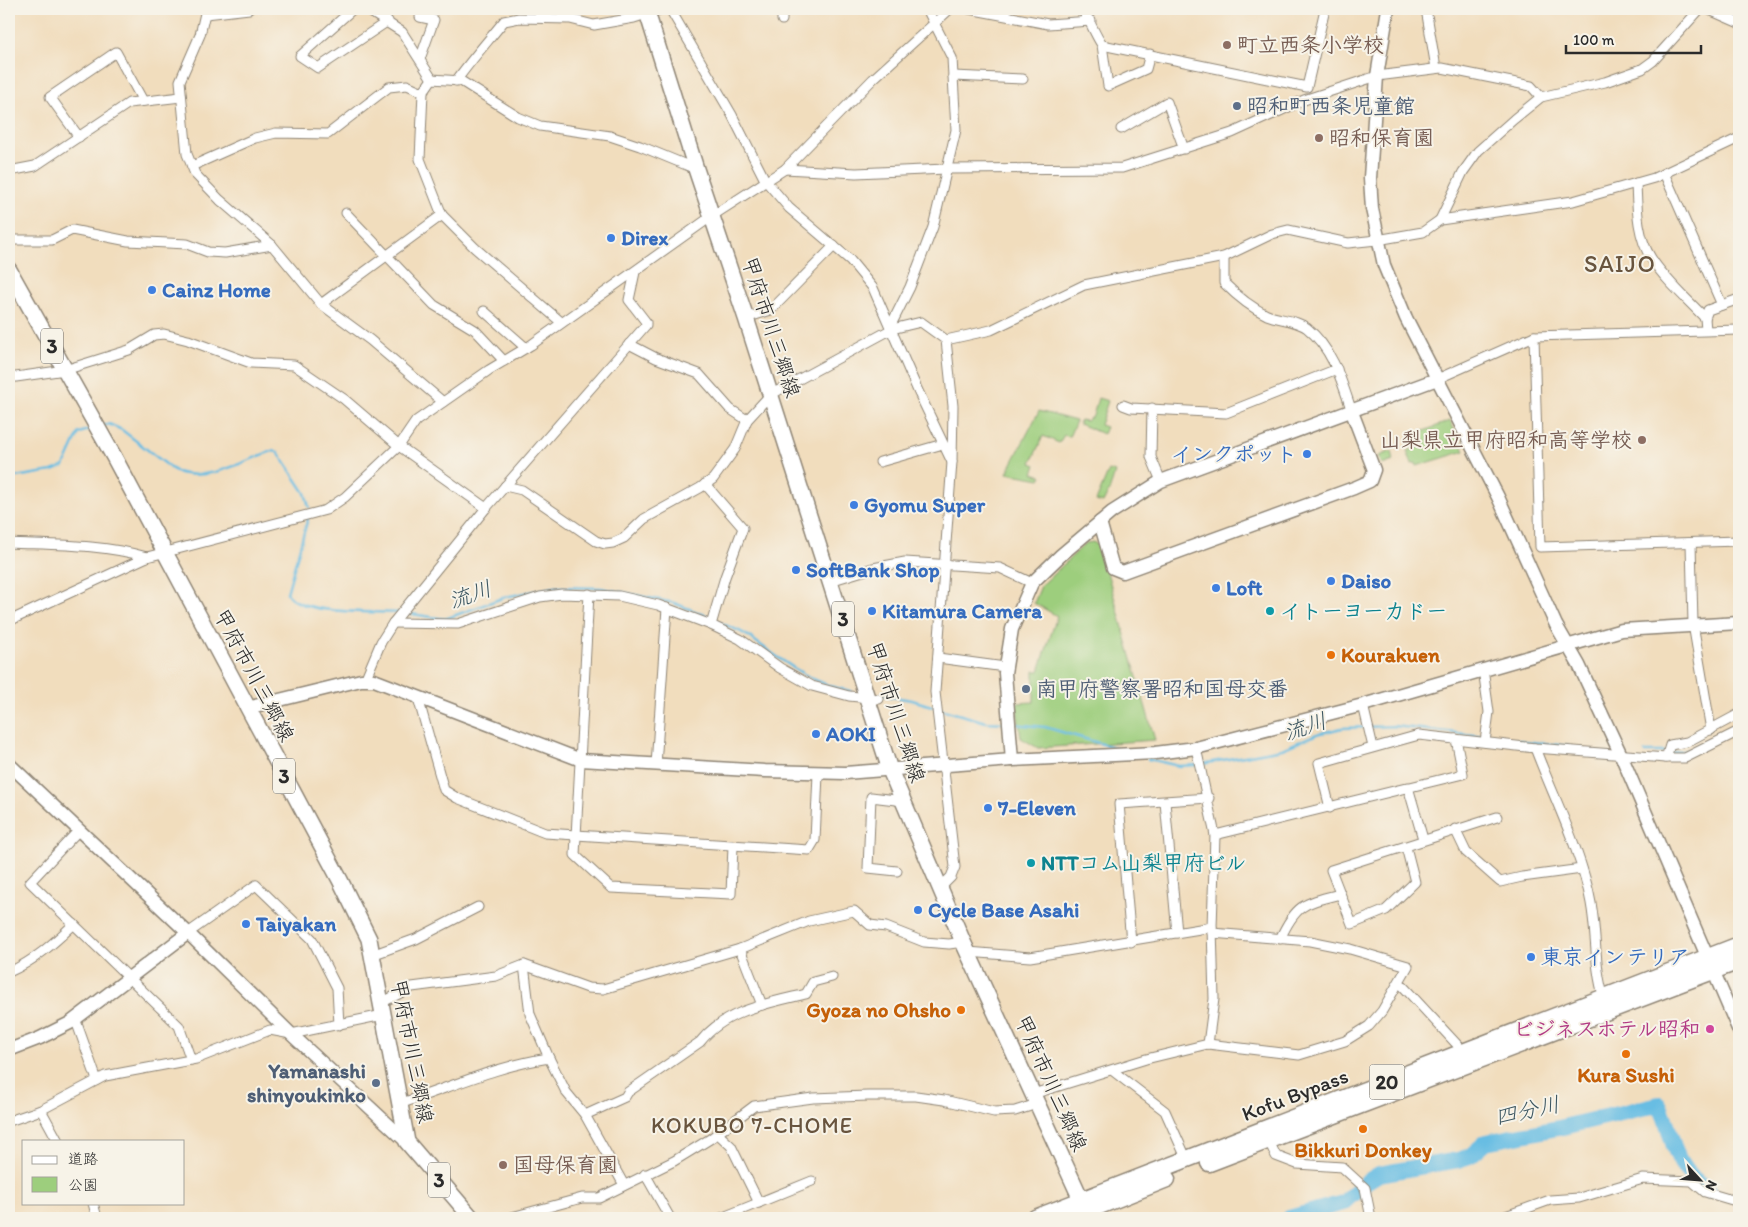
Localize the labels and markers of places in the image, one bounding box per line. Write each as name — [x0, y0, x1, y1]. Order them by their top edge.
place label: 町立西条小学校 — [1237, 32, 1384, 57]
marker: 町立西条小学校 — [1221, 39, 1233, 51]
place label: 昭和町西条児童館 — [1247, 93, 1415, 118]
marker: 昭和町西条児童館 — [1231, 100, 1243, 112]
place label: 昭和保育園 — [1329, 125, 1434, 150]
marker: 昭和保育園 — [1313, 132, 1325, 144]
place label: Direx — [621, 225, 669, 250]
marker: Direx — [605, 232, 617, 244]
place label: Cainz Home — [162, 277, 271, 302]
marker: Cainz Home — [146, 284, 158, 296]
place label: 山梨県立甲府昭和高等学校 — [1380, 427, 1632, 452]
marker: 山梨県立甲府昭和高等学校 — [1636, 434, 1648, 446]
place label: インクポット — [1171, 441, 1297, 466]
marker: インクポット — [1301, 448, 1313, 460]
place label: Gyomu Super — [864, 492, 986, 518]
marker: Gyomu Super — [848, 499, 860, 511]
place label: SoftBank Shop — [806, 557, 940, 583]
marker: SoftBank Shop — [790, 564, 802, 576]
place label: Daiso — [1341, 568, 1392, 593]
place label: Loft — [1226, 575, 1263, 600]
marker: Daiso — [1325, 575, 1337, 587]
marker: Loft — [1210, 582, 1222, 594]
place label: Kitamura Camera — [882, 598, 1043, 623]
place label: イトーヨーカドー — [1280, 598, 1447, 623]
marker: Kitamura Camera — [866, 605, 878, 617]
marker: イトーヨーカドー — [1264, 605, 1276, 617]
place label: Kourakuen — [1341, 642, 1440, 667]
marker: Kourakuen — [1325, 649, 1337, 661]
place label: 南甲府警察署昭和国母交番 — [1036, 676, 1288, 701]
marker: 南甲府警察署昭和国母交番 — [1020, 683, 1032, 695]
place label: AOKI — [825, 721, 876, 746]
marker: AOKI — [810, 728, 822, 740]
place label: 7-Eleven — [997, 795, 1076, 820]
marker: 7-Eleven — [982, 802, 994, 814]
place label: NTTコム山梨甲府ビル — [1041, 850, 1246, 875]
marker: NTTコム山梨甲府ビル — [1025, 857, 1037, 869]
place label: Cycle Base Asahi — [928, 897, 1079, 923]
marker: Cycle Base Asahi — [912, 904, 924, 916]
place label: Taiyakan — [255, 911, 336, 937]
marker: Taiyakan — [240, 918, 252, 930]
place label: 東京インテリア — [1541, 944, 1690, 969]
marker: 東京インテリア — [1525, 951, 1537, 963]
place label: Gyoza no Ohsho — [806, 997, 951, 1023]
marker: Gyoza no Ohsho — [955, 1004, 967, 1016]
place label: ビジネスホテル昭和 — [1513, 1016, 1700, 1041]
marker: ビジネスホテル昭和 — [1704, 1023, 1716, 1035]
marker: Kura Sushi — [1620, 1048, 1632, 1060]
place label: Yamanashi shinyoukinko — [247, 1058, 366, 1108]
place label: Kura Sushi — [1577, 1062, 1675, 1087]
marker: Yamanashi shinyoukinko — [370, 1077, 382, 1089]
marker: Bikkuri Donkey — [1357, 1123, 1369, 1135]
place label: Bikkuri Donkey — [1294, 1137, 1433, 1163]
place label: 国母保育園 — [513, 1152, 618, 1177]
marker: 国母保育園 — [497, 1159, 509, 1171]

